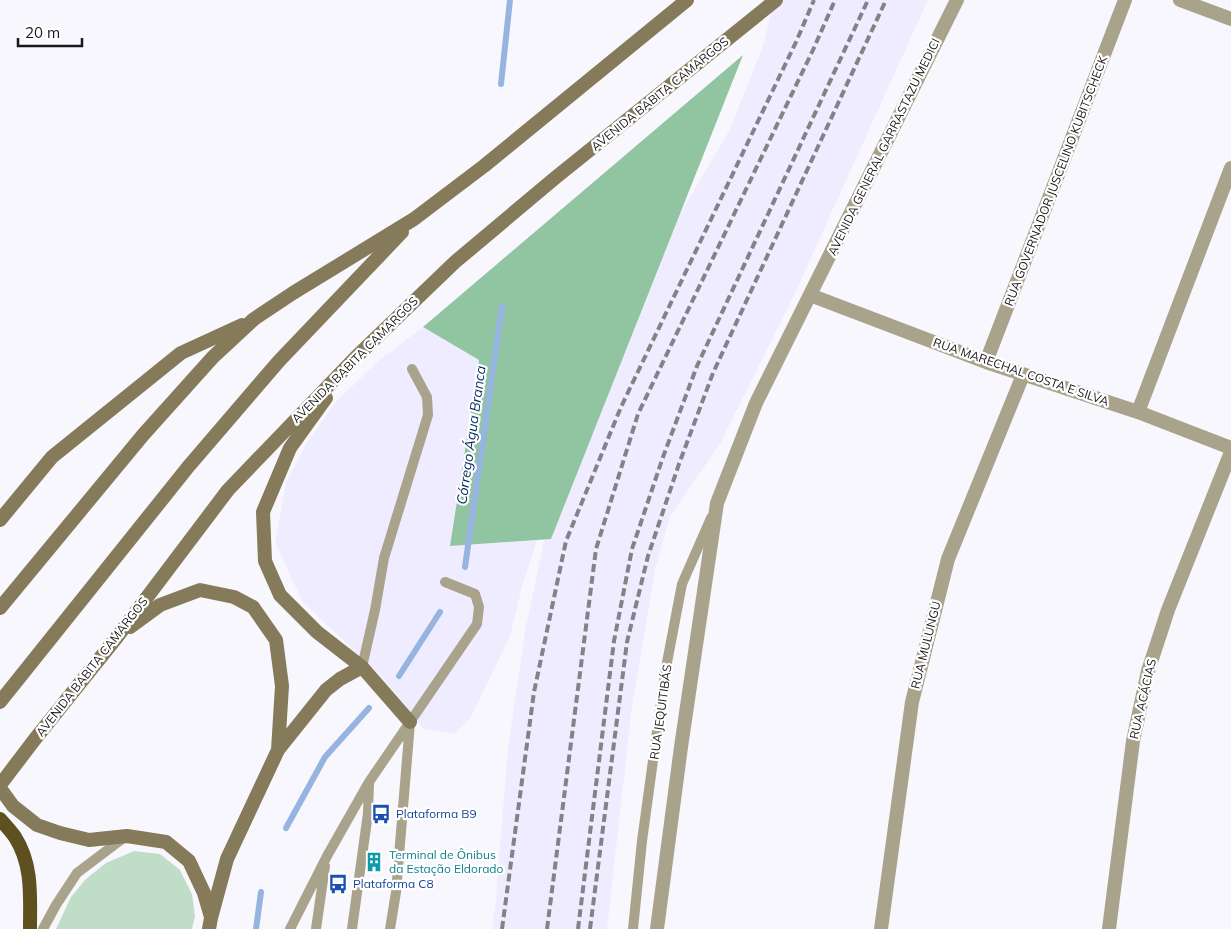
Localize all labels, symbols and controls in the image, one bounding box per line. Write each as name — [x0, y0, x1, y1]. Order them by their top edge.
scale bar — [18, 15, 81, 47]
text: 20 m — [25, 23, 60, 42]
street label: AVENIDA BABITA CAMARGOS — [588, 33, 731, 154]
street label: AVENIDA GENERAL GARRASTAZU MEDICI — [824, 36, 943, 258]
street label: RUA GOVERNADOR JUSCELINO KUBITSCHECK — [1001, 53, 1110, 308]
street label: AVENIDA BABITA CAMARGOS — [288, 293, 421, 426]
street label: RUA MARECHAL COSTA E SILVA — [931, 334, 1111, 409]
water label: Córrego Água Branca — [452, 364, 490, 506]
street label: AVENIDA BABITA CAMARGOS — [33, 594, 151, 739]
street label: RUA MULUNGU — [907, 600, 944, 690]
street label: RUA ACÁCIAS — [1126, 657, 1159, 740]
street label: RUA JEQUITIBÁS — [646, 664, 675, 760]
bus stop icon: Plataforma B9 — [370, 803, 392, 825]
place label: Plataforma B9 — [396, 806, 477, 821]
place label: Terminal de Ônibus da Estação Eldorado — [389, 847, 504, 876]
building icon: Terminal de Ônibus da Estação Eldorado — [363, 851, 385, 873]
bus stop icon: Plataforma C8 — [327, 873, 349, 895]
place label: Plataforma C8 — [353, 876, 434, 891]

